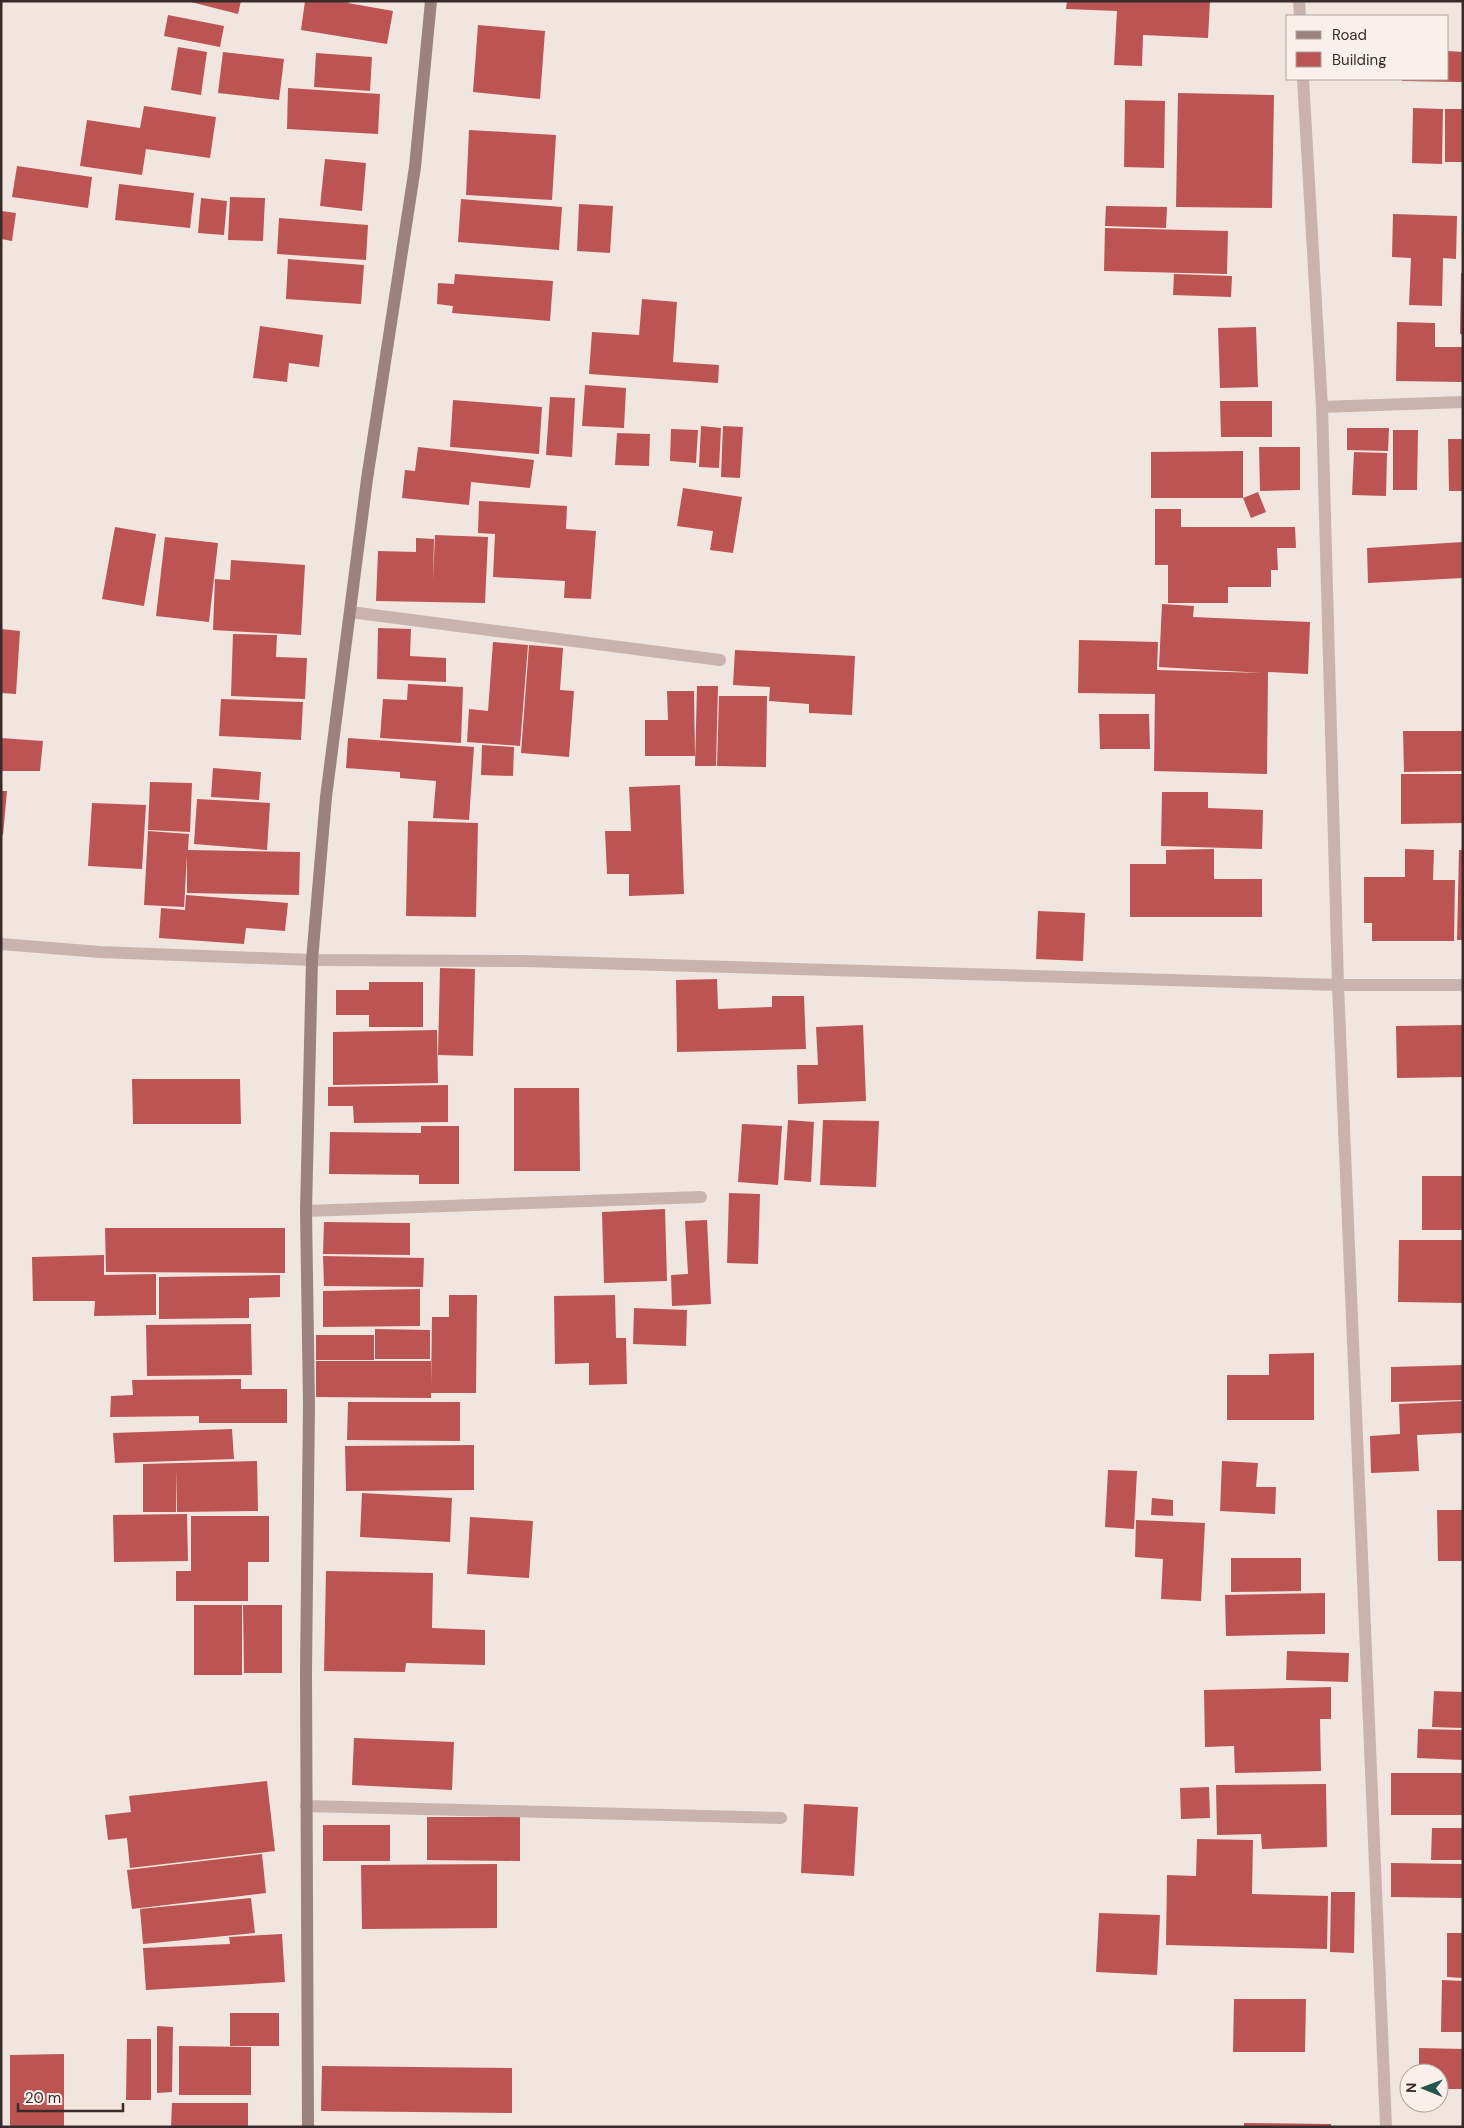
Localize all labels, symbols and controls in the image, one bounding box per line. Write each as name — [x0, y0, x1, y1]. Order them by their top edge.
legend — [1286, 15, 1449, 80]
text: Road — [1332, 25, 1367, 45]
text: Building — [1332, 50, 1387, 70]
north arrow — [1399, 2063, 1449, 2113]
scale bar — [18, 2080, 122, 2112]
text: N — [1402, 2083, 1420, 2093]
text: 20 m — [25, 2088, 61, 2108]

